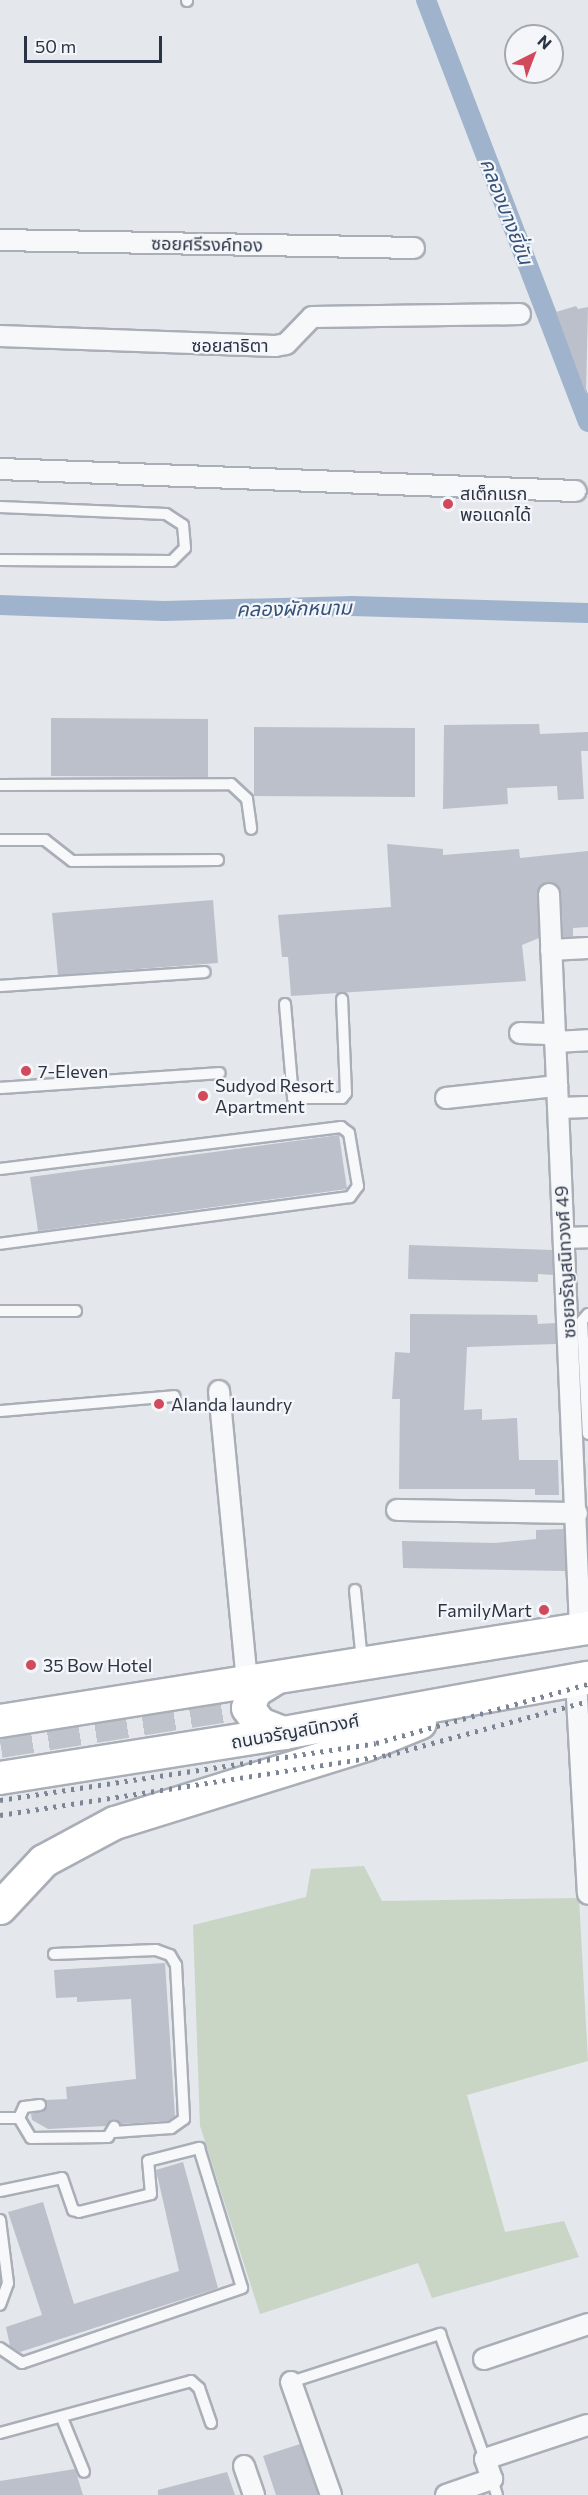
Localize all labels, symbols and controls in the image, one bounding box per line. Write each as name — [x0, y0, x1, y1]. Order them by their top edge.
scale bar — [27, 24, 165, 62]
north arrow — [504, 24, 564, 84]
text: N — [534, 31, 556, 53]
text: 50 m — [35, 35, 76, 57]
water label: คลองบางยี่ขัน — [476, 154, 538, 268]
street label: ซอยศรีรงค์ทอง — [151, 232, 263, 256]
street label: ซอยสาธิตา — [191, 334, 269, 356]
place label: สเต็กแรก พอแดกได้ — [460, 483, 531, 526]
marker: สเต็กแรก พอแดกได้ — [441, 497, 455, 511]
water label: คลองผักหนาม — [236, 595, 352, 621]
place label: 7-Eleven — [38, 1060, 108, 1082]
marker: 7-Eleven — [19, 1064, 33, 1078]
place label: Sudyod Resort Apartment — [215, 1075, 334, 1118]
marker: Sudyod Resort Apartment — [196, 1089, 210, 1103]
street label: ซอยจรัญสนิทวงศ์ 49 — [550, 1185, 580, 1339]
place label: Alanda laundry — [171, 1393, 292, 1415]
marker: Alanda laundry — [152, 1397, 166, 1411]
place label: FamilyMart — [437, 1599, 532, 1621]
marker: FamilyMart — [537, 1603, 551, 1617]
place label: 35 Bow Hotel — [43, 1654, 152, 1676]
marker: 35 Bow Hotel — [24, 1658, 38, 1672]
street label: ถนนจรัญสนิทวงศ์ — [229, 1709, 361, 1753]

